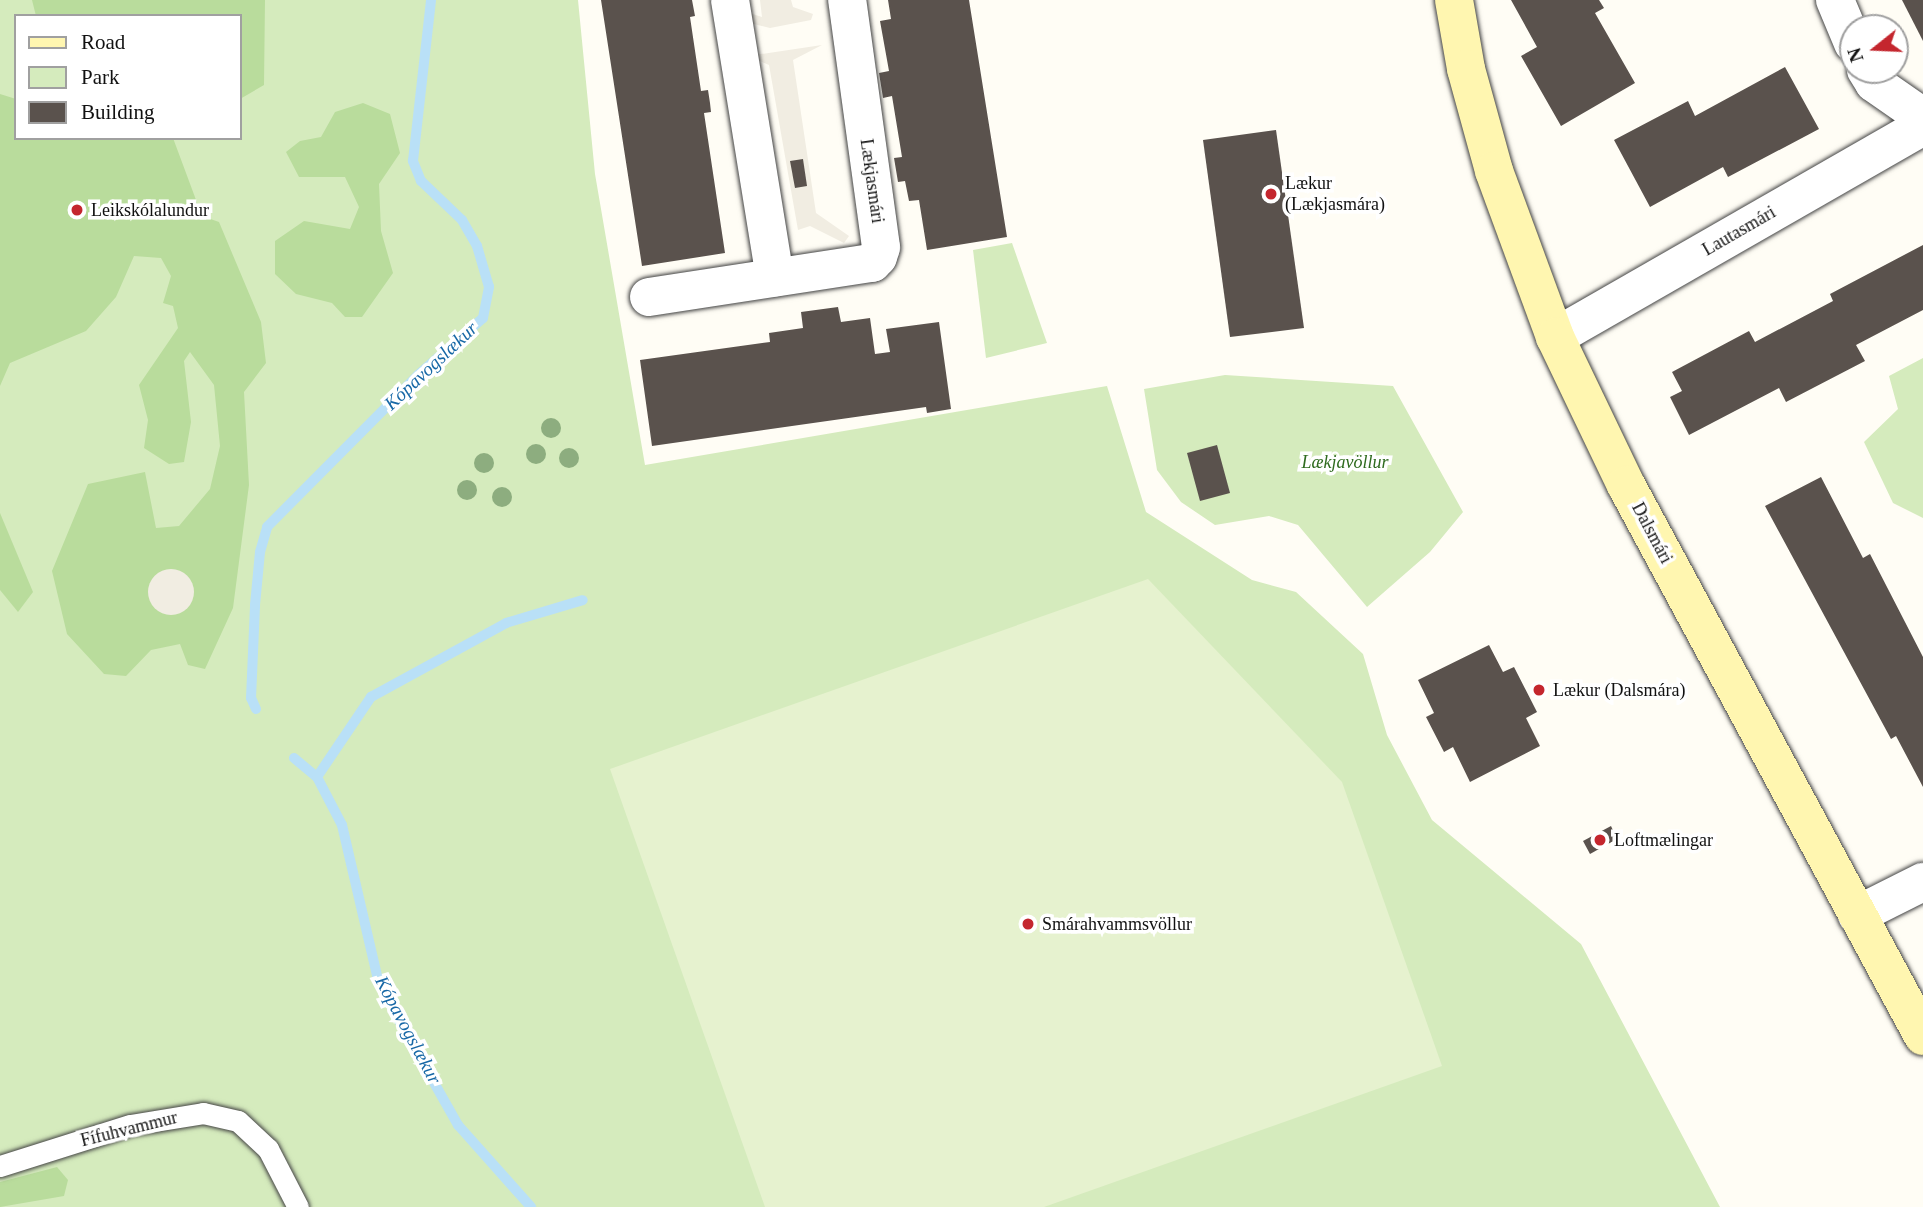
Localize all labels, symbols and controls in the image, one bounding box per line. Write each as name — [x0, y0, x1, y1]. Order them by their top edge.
legend — [14, 14, 242, 140]
north arrow — [1839, 14, 1909, 84]
text: Road — [81, 30, 125, 54]
text: N — [1843, 45, 1868, 65]
text: Park — [81, 65, 120, 89]
text: Building — [81, 100, 155, 124]
street label: Lækjasmári — [855, 137, 889, 225]
place label: Lækur (Lækjasmára) — [1285, 173, 1385, 216]
marker: Lækur (Lækjasmára) — [1263, 186, 1279, 202]
place label: Leikskólalundur — [91, 199, 209, 221]
street label: Lautasmári — [1699, 201, 1779, 261]
marker: Leikskólalundur — [69, 202, 85, 218]
water label: Kópavogslækur — [380, 317, 482, 415]
park label: Lækjavöllur — [1301, 451, 1389, 473]
street label: Dalsmári — [1627, 499, 1677, 567]
place label: Lækur (Dalsmára) — [1553, 679, 1685, 701]
marker: Lækur (Dalsmára) — [1531, 682, 1547, 698]
place label: Loftmælingar — [1614, 829, 1713, 851]
marker: Loftmælingar — [1592, 832, 1608, 848]
place label: Smárahvammsvöllur — [1042, 913, 1192, 935]
marker: Smárahvammsvöllur — [1020, 916, 1036, 932]
water label: Kópavogslækur — [370, 972, 446, 1088]
street label: Fífuhvammur — [78, 1107, 180, 1151]

